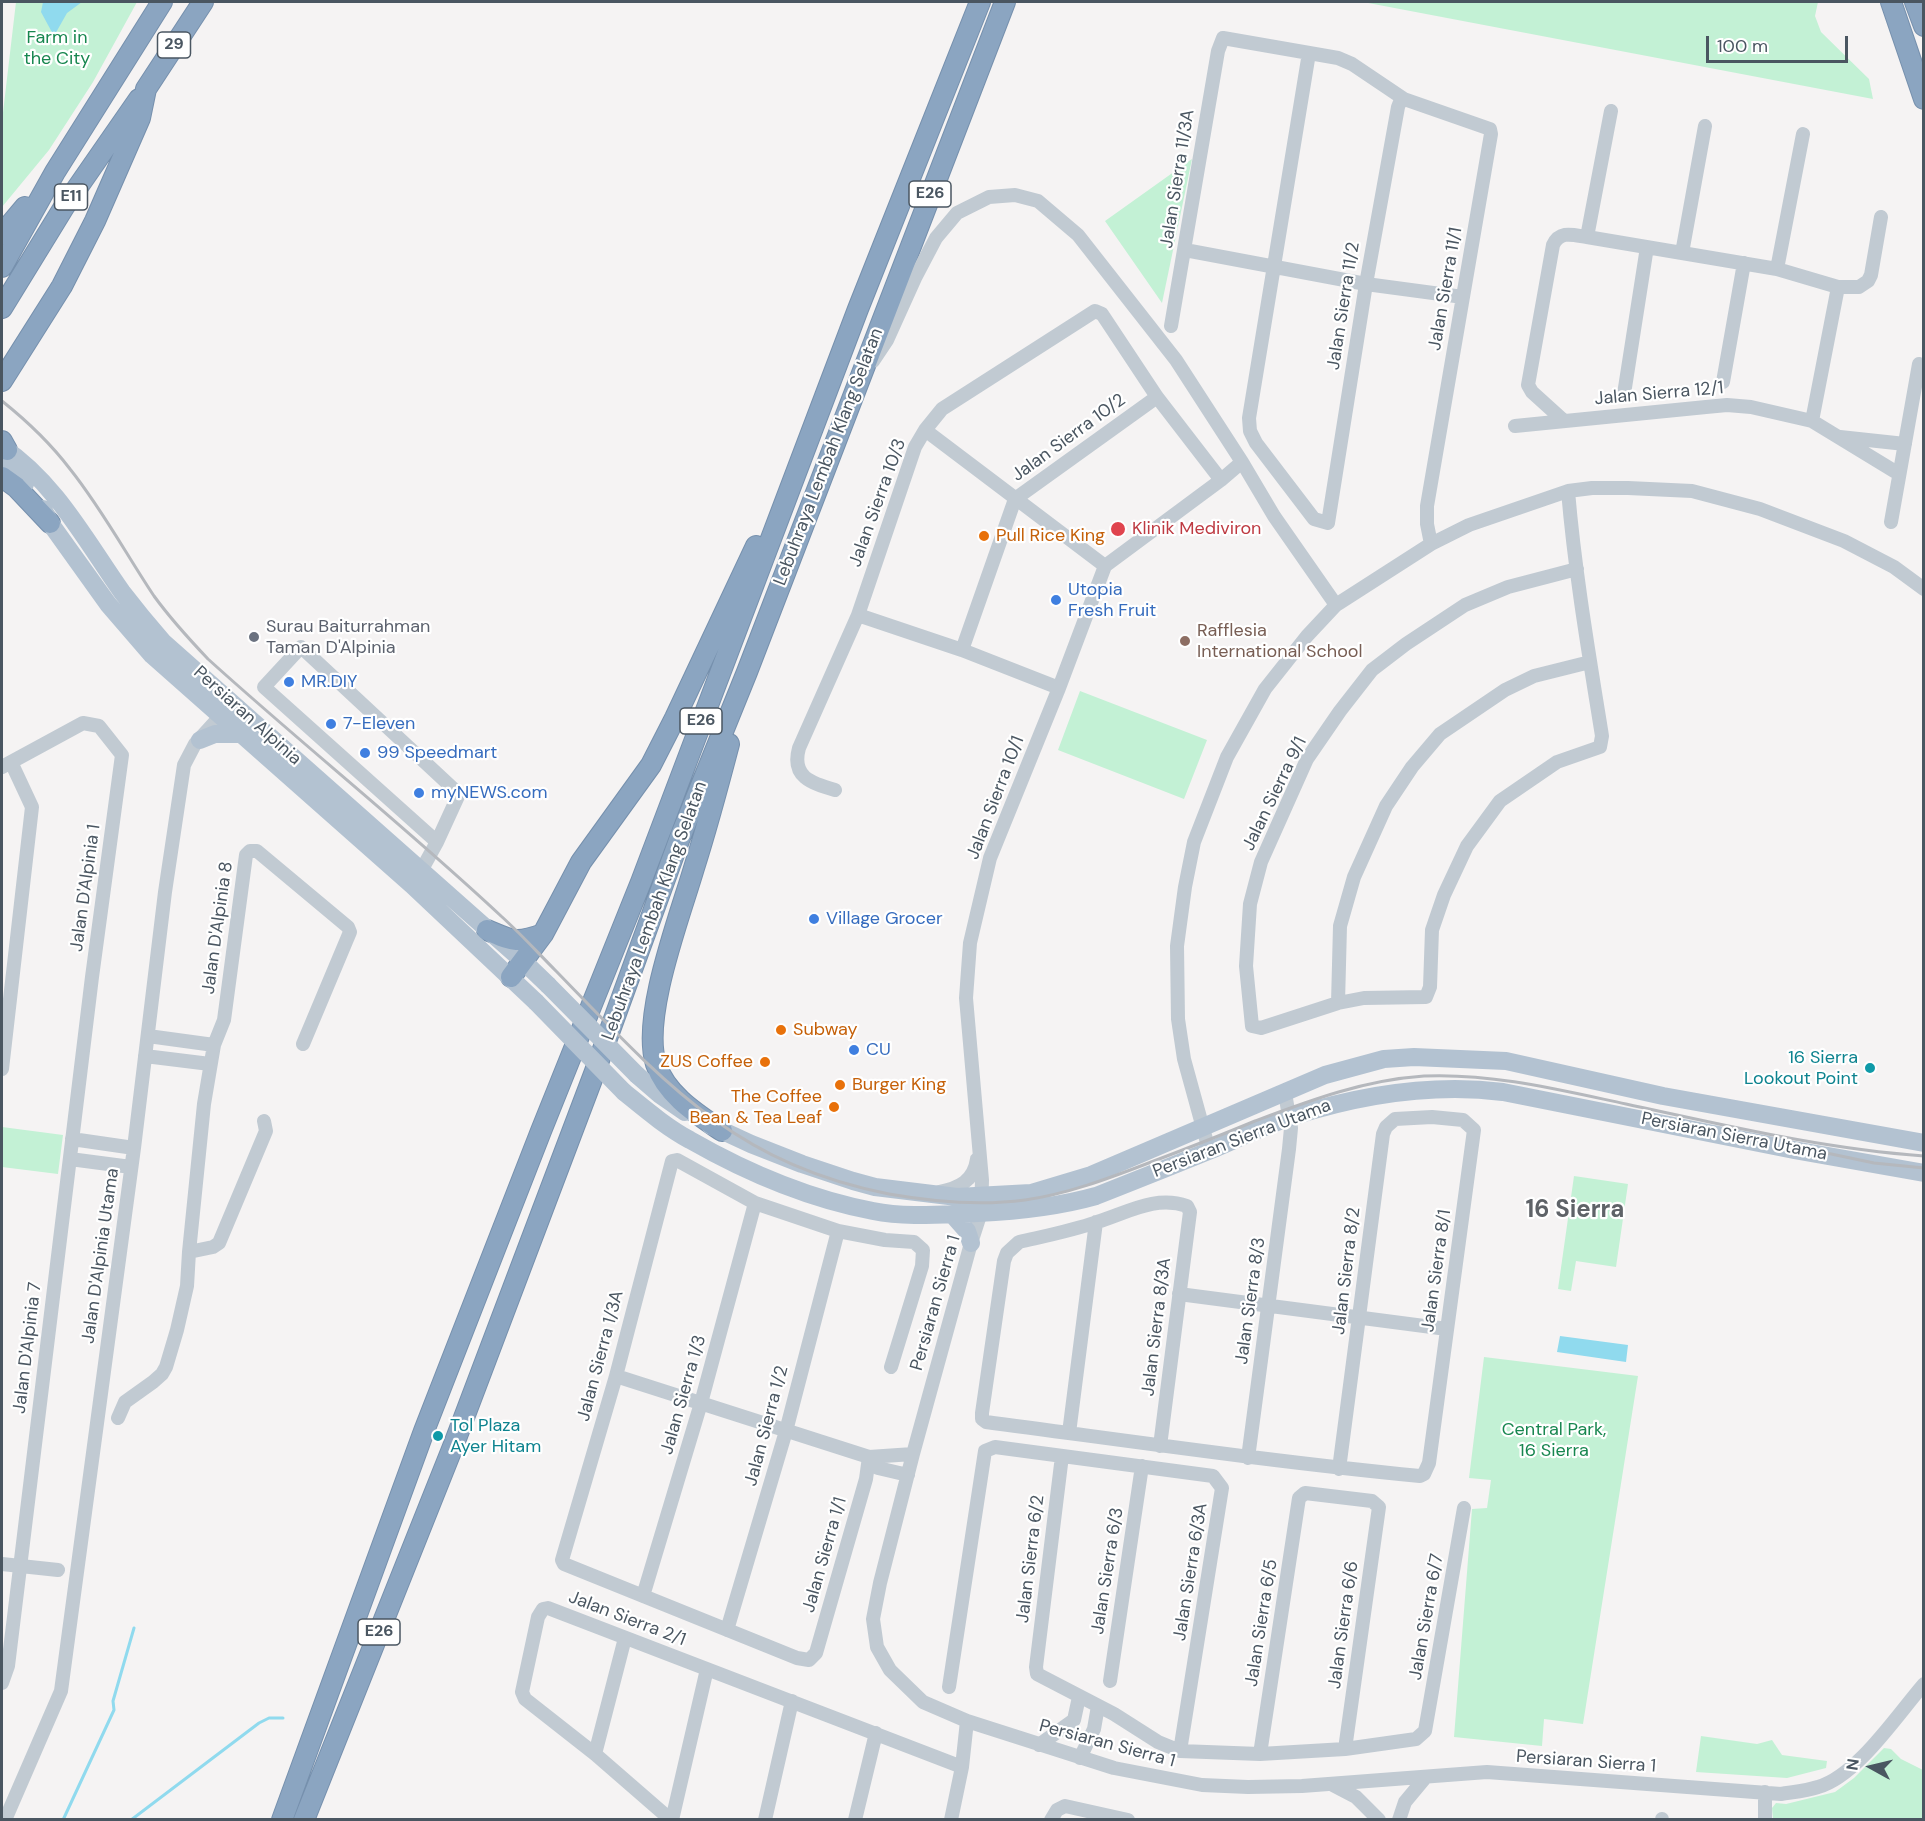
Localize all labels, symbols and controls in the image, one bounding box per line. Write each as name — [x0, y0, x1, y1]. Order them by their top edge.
scale bar — [1709, 24, 1852, 62]
park label: Farm in the City — [24, 27, 90, 70]
road number: 29 — [158, 32, 190, 58]
text: 100 m — [1717, 34, 1768, 58]
street label: Jalan Sierra 11/3A — [1156, 108, 1200, 250]
road number: E26 — [909, 181, 951, 207]
road number: E11 — [54, 184, 88, 210]
street label: Jalan Sierra 11/1 — [1425, 226, 1467, 352]
street label: Jalan Sierra 11/2 — [1323, 240, 1365, 372]
street label: Lebuhraya Lembah Klang Selatan — [770, 325, 888, 589]
street label: Jalan Sierra 12/1 — [1594, 378, 1724, 410]
street label: Jalan Sierra 10/2 — [1008, 390, 1130, 486]
street label: Jalan Sierra 10/3 — [845, 436, 911, 570]
place label: Klinik Mediviron — [1132, 518, 1261, 540]
marker: Klinik Mediviron — [1109, 520, 1127, 538]
place label: Pull Rice King — [996, 525, 1105, 547]
marker: Pull Rice King — [977, 529, 991, 543]
place label: Utopia Fresh Fruit — [1068, 579, 1156, 622]
marker: Utopia Fresh Fruit — [1049, 593, 1063, 607]
place label: Surau Baiturrahman Taman D'Alpinia — [266, 616, 430, 658]
place label: Rafflesia International School — [1197, 620, 1363, 662]
marker: Surau Baiturrahman Taman D'Alpinia — [247, 630, 261, 644]
marker: Rafflesia International School — [1178, 634, 1192, 648]
street label: Persiaran Alpinia — [189, 662, 305, 770]
place label: MR.DIY — [301, 671, 357, 693]
marker: MR.DIY — [282, 675, 296, 689]
road number: E26 — [680, 708, 722, 734]
place label: 7-Eleven — [343, 713, 415, 735]
marker: 7-Eleven — [324, 717, 338, 731]
street label: Jalan Sierra 10/1 — [963, 733, 1029, 863]
street label: Jalan Sierra 9/1 — [1238, 734, 1312, 854]
place label: 99 Speedmart — [377, 742, 497, 764]
marker: 99 Speedmart — [358, 746, 372, 760]
street label: Lebuhraya Lembah Klang Selatan — [598, 779, 712, 1043]
place label: myNEWS.com — [431, 782, 548, 804]
marker: myNEWS.com — [412, 786, 426, 800]
street label: Jalan D'Alpinia 1 — [66, 823, 106, 953]
street label: Jalan D'Alpinia 8 — [198, 860, 238, 996]
place label: Village Grocer — [826, 908, 943, 930]
marker: Village Grocer — [807, 912, 821, 926]
place label: Subway — [793, 1019, 858, 1041]
marker: Subway — [774, 1023, 788, 1037]
place label: CU — [866, 1039, 891, 1061]
marker: CU — [847, 1043, 861, 1057]
place label: 16 Sierra Lookout Point — [1744, 1047, 1858, 1090]
place label: ZUS Coffee — [660, 1051, 753, 1073]
marker: ZUS Coffee — [758, 1055, 772, 1069]
marker: 16 Sierra Lookout Point — [1863, 1061, 1877, 1075]
place label: Burger King — [852, 1074, 946, 1096]
marker: Burger King — [833, 1078, 847, 1092]
place label: The Coffee Bean & Tea Leaf — [689, 1086, 822, 1128]
street label: Persiaran Sierra Utama — [1150, 1095, 1334, 1183]
marker: The Coffee Bean & Tea Leaf — [827, 1100, 841, 1114]
street label: Persiaran Sierra Utama — [1639, 1108, 1829, 1166]
street label: Jalan D'Alpinia Utama — [78, 1167, 124, 1345]
district label: 16 Sierra — [1526, 1197, 1624, 1225]
street label: Jalan Sierra 8/2 — [1328, 1206, 1366, 1336]
street label: Jalan Sierra 8/1 — [1418, 1208, 1456, 1334]
street label: Persiaran Sierra 1 — [906, 1233, 966, 1373]
street label: Jalan Sierra 8/3 — [1231, 1236, 1271, 1366]
street label: Jalan Sierra 8/3A — [1138, 1257, 1176, 1397]
street label: Jalan D'Alpinia 7 — [9, 1281, 47, 1415]
street label: Jalan Sierra 1/3A — [573, 1288, 629, 1424]
street label: Jalan Sierra 1/3 — [657, 1333, 711, 1457]
street label: Jalan Sierra 1/2 — [741, 1363, 793, 1489]
place label: Tol Plaza Ayer Hitam — [450, 1415, 541, 1458]
park label: Central Park, 16 Sierra — [1502, 1419, 1606, 1462]
marker: Tol Plaza Ayer Hitam — [431, 1429, 445, 1443]
street label: Jalan Sierra 6/2 — [1012, 1494, 1050, 1624]
street label: Jalan Sierra 1/1 — [798, 1495, 852, 1615]
street label: Jalan Sierra 6/3A — [1169, 1501, 1213, 1643]
street label: Jalan Sierra 6/3 — [1087, 1506, 1129, 1636]
street label: Jalan Sierra 6/7 — [1405, 1552, 1449, 1682]
street label: Jalan Sierra 6/5 — [1241, 1558, 1283, 1688]
street label: Jalan Sierra 6/6 — [1324, 1560, 1364, 1690]
street label: Jalan Sierra 2/1 — [565, 1587, 689, 1651]
road number: E26 — [358, 1619, 400, 1645]
street label: Persiaran Sierra 1 — [1037, 1715, 1177, 1773]
north arrow — [1841, 1737, 1901, 1797]
street label: Persiaran Sierra 1 — [1515, 1746, 1657, 1778]
text: N — [1841, 1757, 1864, 1772]

